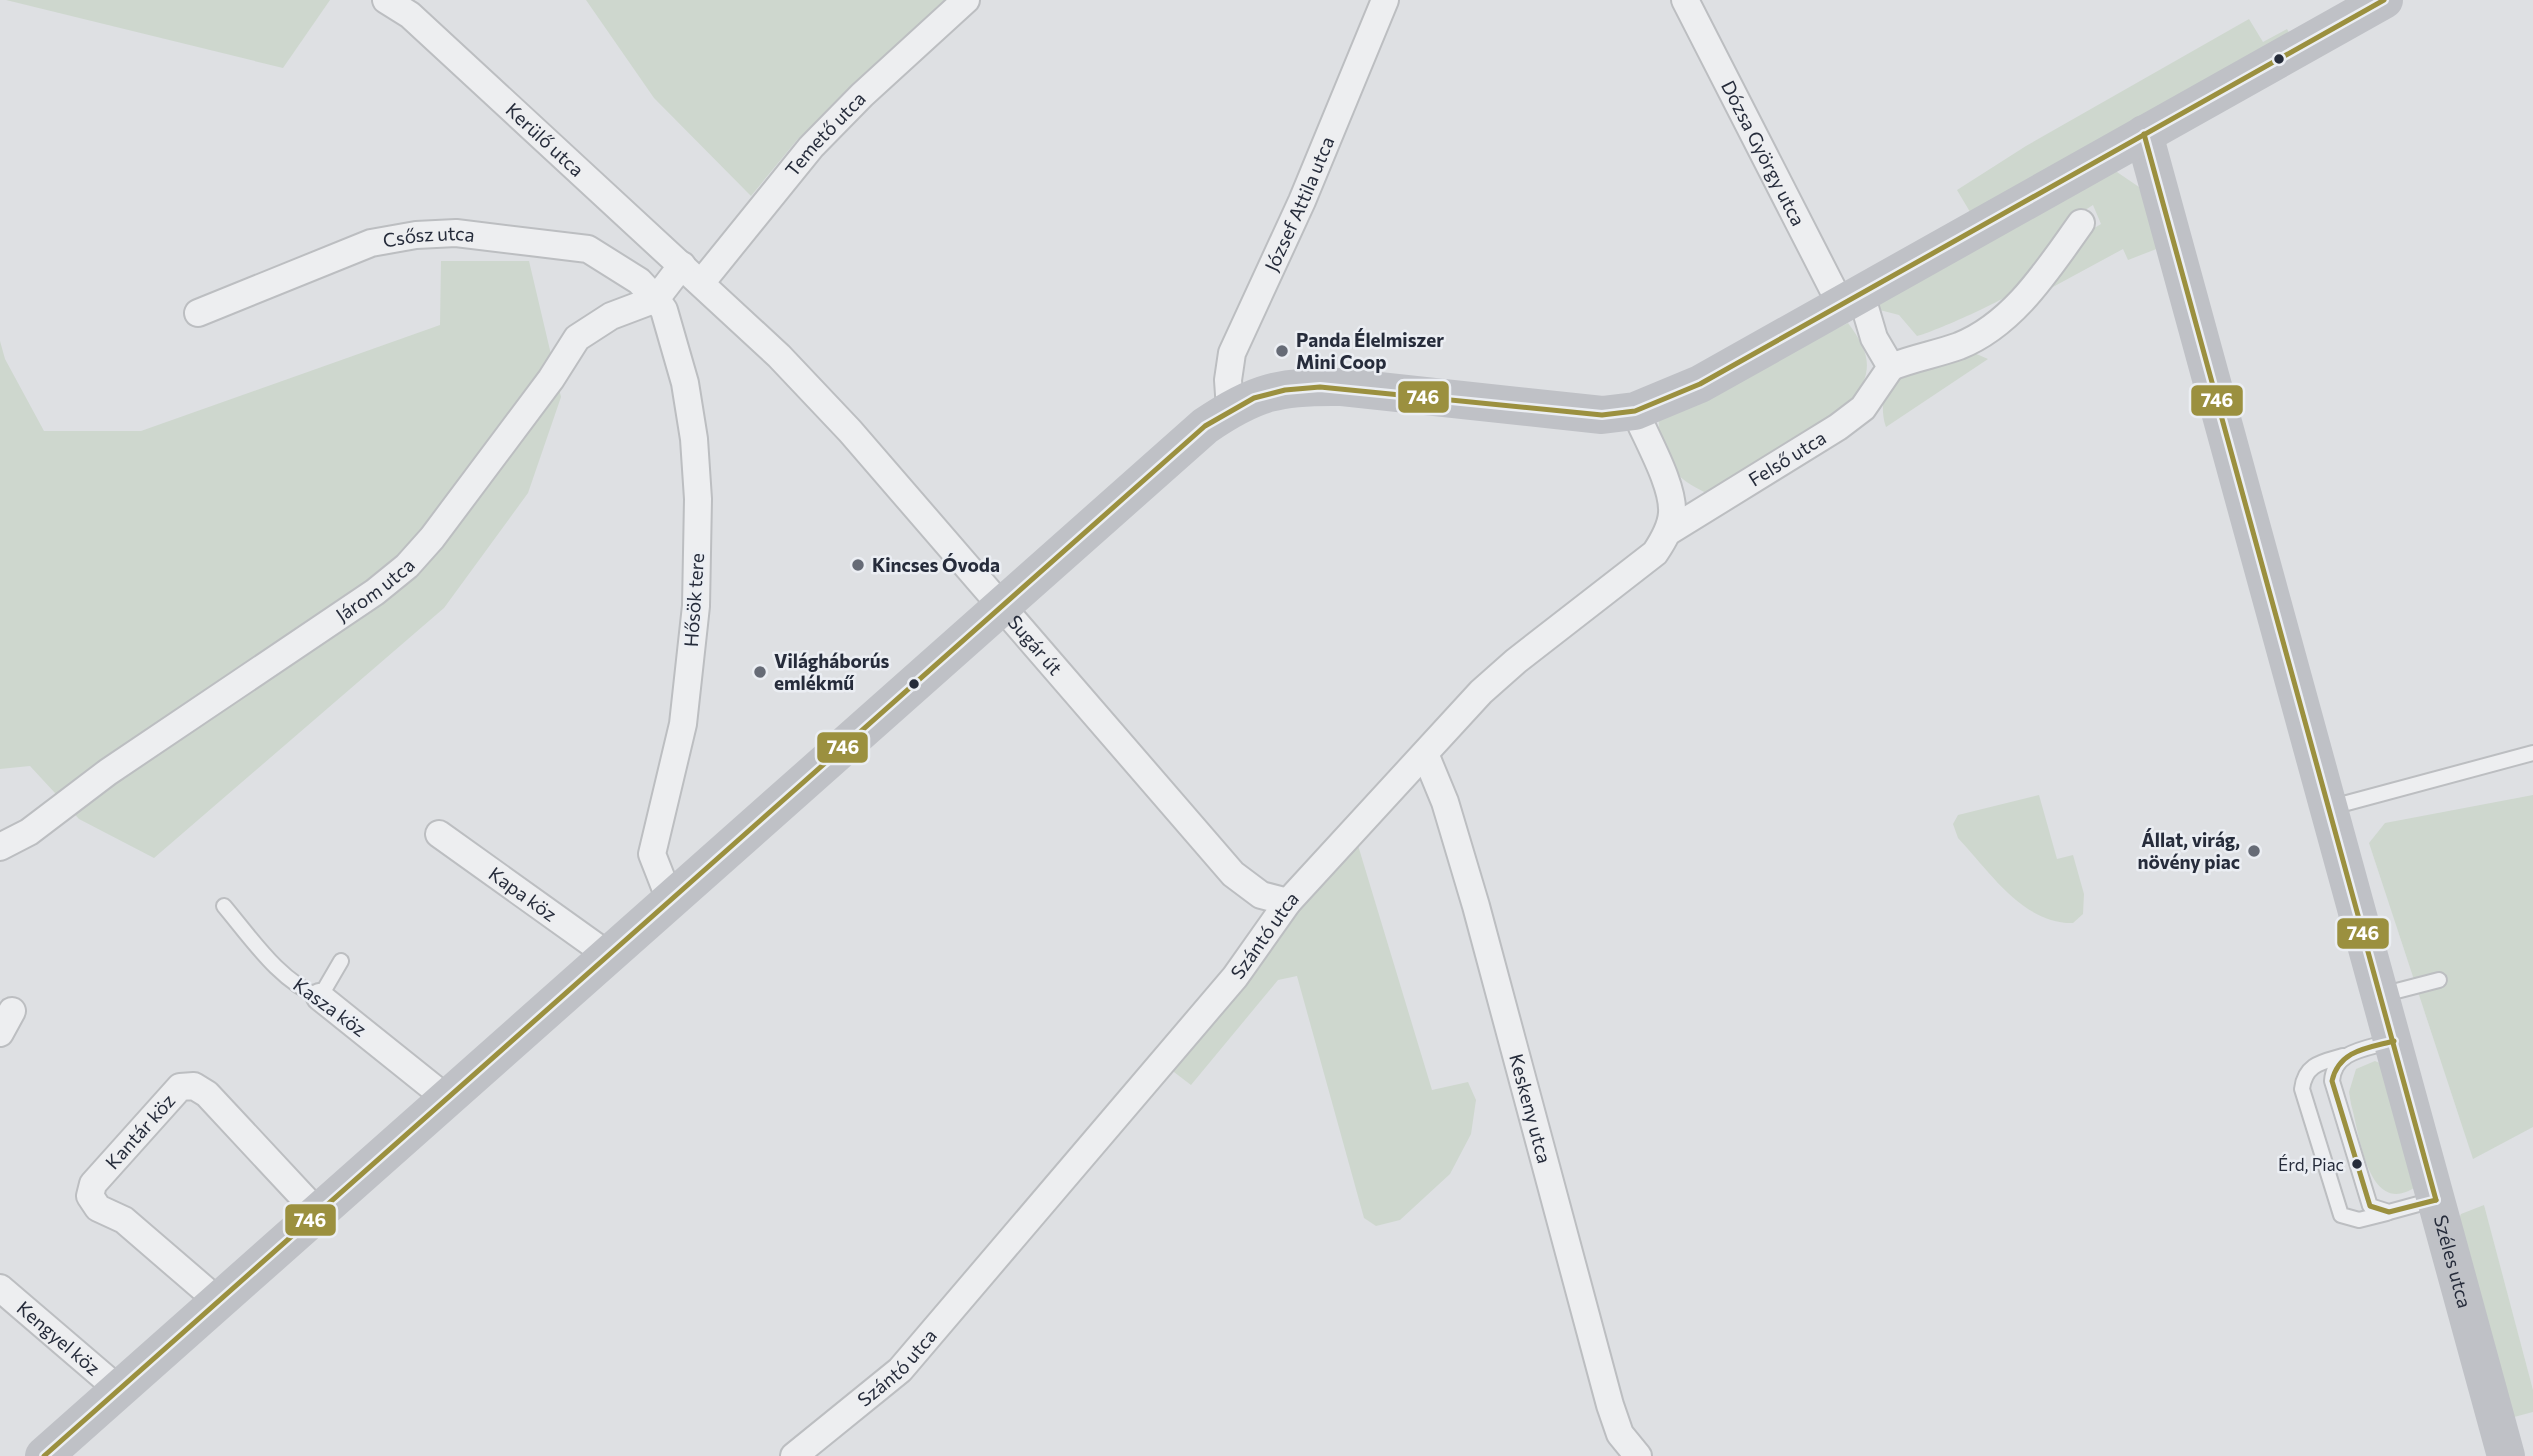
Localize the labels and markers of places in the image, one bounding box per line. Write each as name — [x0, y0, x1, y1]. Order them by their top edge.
unlabelled marker — [2272, 52, 2286, 66]
place label: Panda Élelmiszer Mini Coop — [1296, 328, 1444, 373]
marker: Panda Élelmiszer Mini Coop — [1274, 343, 1290, 359]
place label: Kincses Óvoda — [872, 553, 1000, 576]
marker: Kincses Óvoda — [850, 557, 866, 573]
place label: Világháborús emlékmű — [774, 649, 889, 694]
marker: Világháborús emlékmű — [752, 664, 768, 680]
unlabelled marker — [907, 677, 921, 691]
place label: Állat, virág, növény piac — [2138, 828, 2240, 873]
marker: Állat, virág, növény piac — [2246, 843, 2262, 859]
place label: Érd, Piac — [2278, 1154, 2344, 1175]
marker: Érd, Piac — [2350, 1157, 2364, 1171]

